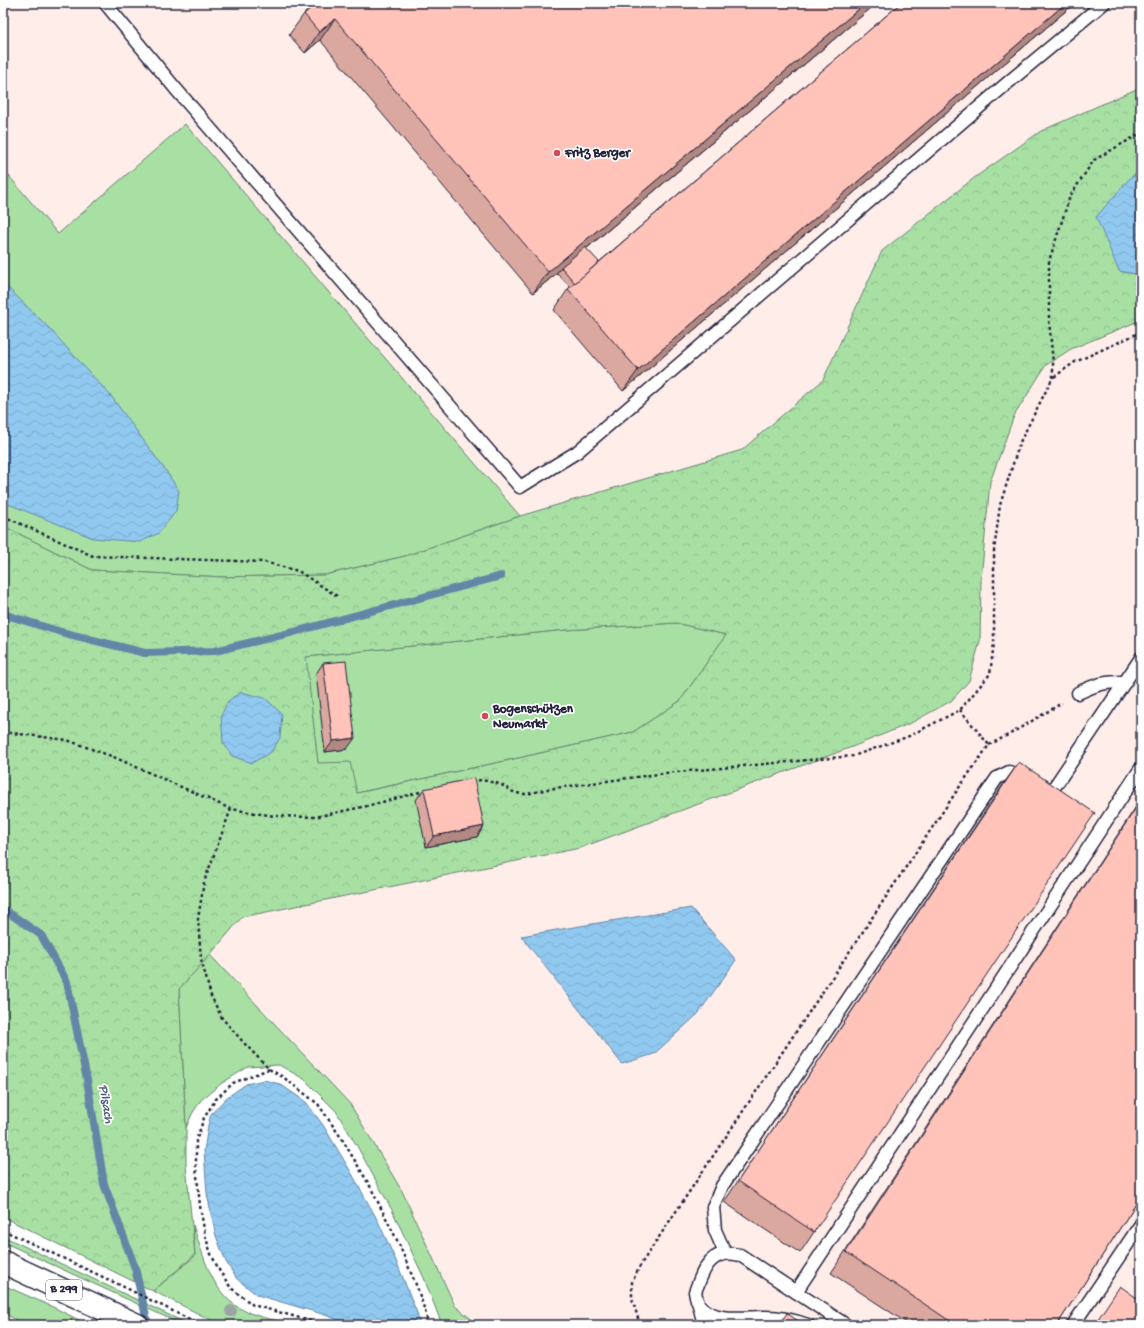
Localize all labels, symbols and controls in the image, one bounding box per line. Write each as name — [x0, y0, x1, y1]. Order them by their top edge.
place label: Fritz Berger — [564, 146, 631, 161]
marker: Fritz Berger — [552, 148, 562, 158]
place label: Bogenschützen Neumarkt — [492, 702, 574, 732]
marker: Bogenschützen Neumarkt — [480, 711, 490, 721]
water label: Pilsach — [94, 1083, 117, 1125]
road number: B 299 — [46, 1280, 82, 1300]

